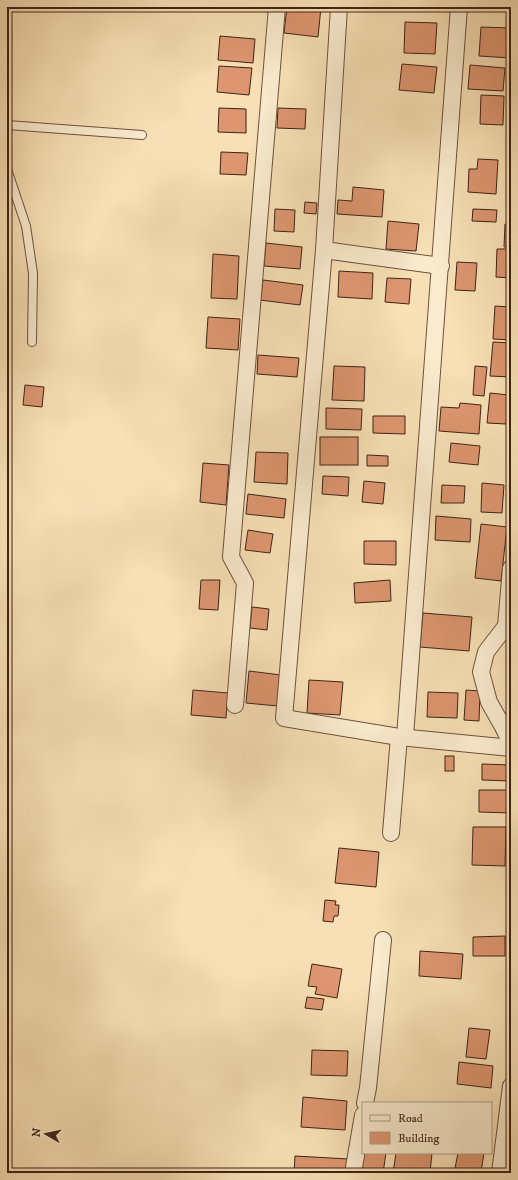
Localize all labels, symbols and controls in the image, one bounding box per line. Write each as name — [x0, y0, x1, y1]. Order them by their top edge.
legend — [362, 1102, 492, 1154]
text: Road — [398, 1111, 423, 1126]
north arrow — [26, 1114, 66, 1154]
text: N — [29, 1127, 45, 1138]
text: Building — [398, 1131, 439, 1146]

